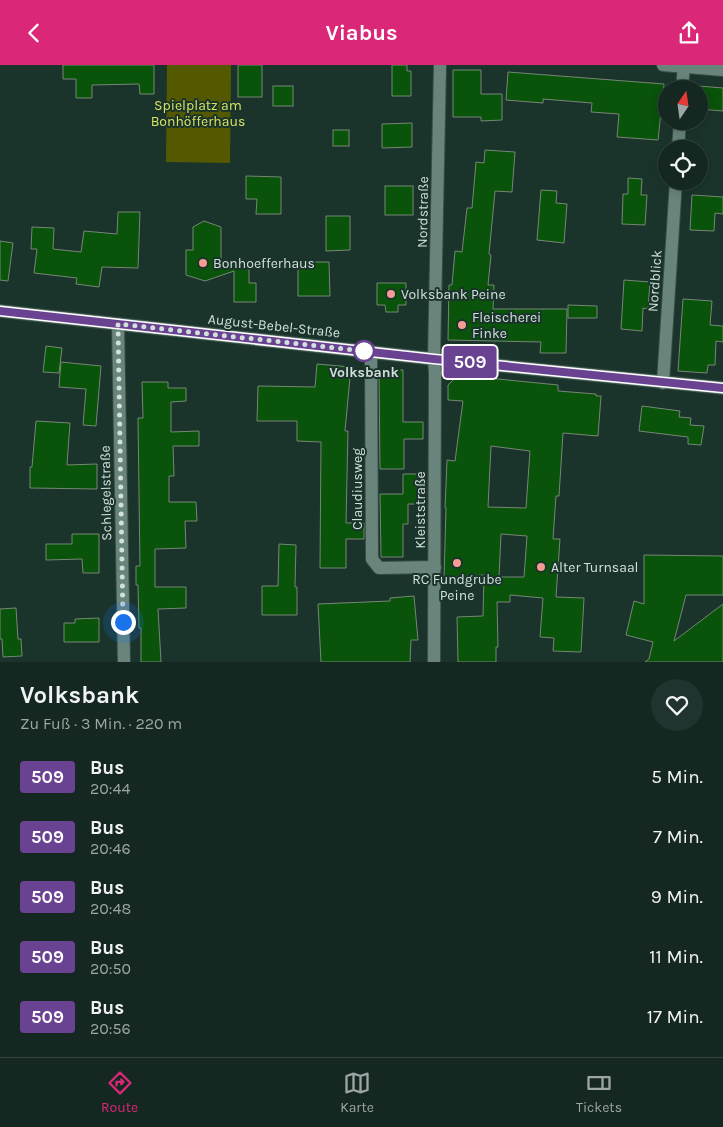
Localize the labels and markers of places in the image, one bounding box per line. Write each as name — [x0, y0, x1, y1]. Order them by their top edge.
place label: Bonhoefferhaus — [213, 255, 315, 272]
marker: Bonhoefferhaus — [197, 257, 209, 269]
place label: Volksbank Peine — [401, 286, 506, 303]
marker: Volksbank Peine — [385, 288, 397, 300]
place label: Fleischerei Finke — [472, 309, 541, 342]
marker: Fleischerei Finke — [456, 319, 468, 331]
marker: Volksbank — [353, 340, 375, 362]
place label: Volksbank — [329, 364, 399, 381]
marker: RC Fundgrube Peine — [451, 557, 463, 569]
place label: Alter Turnsaal — [551, 559, 639, 576]
marker: Alter Turnsaal — [535, 561, 547, 573]
place label: RC Fundgrube Peine — [412, 571, 502, 604]

